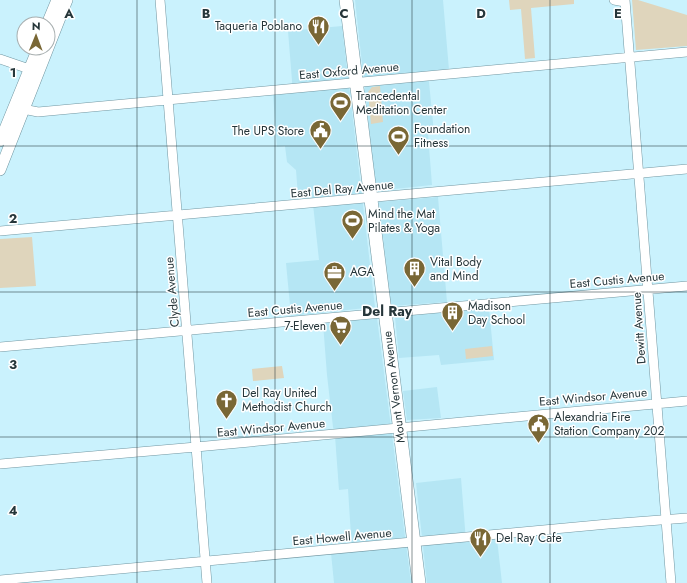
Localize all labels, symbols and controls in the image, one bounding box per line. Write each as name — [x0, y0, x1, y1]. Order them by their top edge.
text: A — [63, 4, 74, 23]
text: B — [202, 4, 211, 23]
text: C — [339, 4, 349, 23]
text: D — [476, 4, 486, 23]
text: E — [614, 4, 622, 23]
restaurant icon: Taqueria Poblano — [305, 13, 331, 46]
north arrow — [16, 16, 56, 56]
place label: Taqueria Poblano — [215, 17, 302, 35]
text: N — [32, 18, 41, 34]
street label: East Oxford Avenue — [298, 58, 400, 84]
text: 1 — [10, 63, 16, 82]
place label: Trancedental Meditation Center — [356, 87, 448, 119]
sports icon: Trancedental Meditation Center — [328, 90, 354, 123]
public building icon: The UPS Store — [307, 118, 333, 151]
place label: Foundation Fitness — [414, 120, 470, 152]
place label: The UPS Store — [232, 122, 304, 140]
sports icon: Foundation Fitness — [385, 123, 411, 156]
street label: East Del Ray Avenue — [290, 176, 394, 202]
place label: Mind the Mat Pilates & Yoga — [368, 205, 440, 237]
sports icon: Mind the Mat Pilates & Yoga — [340, 208, 366, 241]
text: 2 — [9, 209, 17, 228]
place label: Vital Body and Mind — [430, 253, 482, 285]
street label: Clyde Avenue — [160, 256, 184, 328]
building icon: Vital Body and Mind — [401, 256, 427, 289]
office icon: AGA — [321, 259, 347, 292]
place label: AGA — [350, 263, 375, 281]
street label: East Custis Avenue — [569, 267, 665, 293]
street label: Dewitt Avenue — [628, 291, 650, 365]
street label: East Custis Avenue — [247, 296, 343, 322]
place label: Madison Day School — [468, 297, 525, 329]
building icon: Madison Day School — [440, 300, 466, 333]
district label: Del Ray — [362, 301, 413, 321]
supermarket icon: 7-Eleven — [328, 313, 354, 346]
place label: 7-Eleven — [284, 317, 326, 335]
street label: Mount Vernon Avenue — [378, 330, 410, 444]
text: 3 — [9, 355, 17, 374]
street label: East Windsor Avenue — [538, 383, 648, 411]
place label: Del Ray United Methodist Church — [242, 384, 332, 416]
church icon: Del Ray United Methodist Church — [214, 387, 240, 420]
place label: Alexandria Fire Station Company 202 — [554, 408, 665, 440]
public building icon: Alexandria Fire Station Company 202 — [526, 411, 552, 444]
street label: East Windsor Avenue — [216, 414, 326, 442]
text: 4 — [8, 501, 18, 520]
street label: East Howell Avenue — [292, 524, 392, 550]
restaurant icon: Del Ray Cafe — [467, 525, 493, 558]
place label: Del Ray Cafe — [496, 529, 562, 547]

